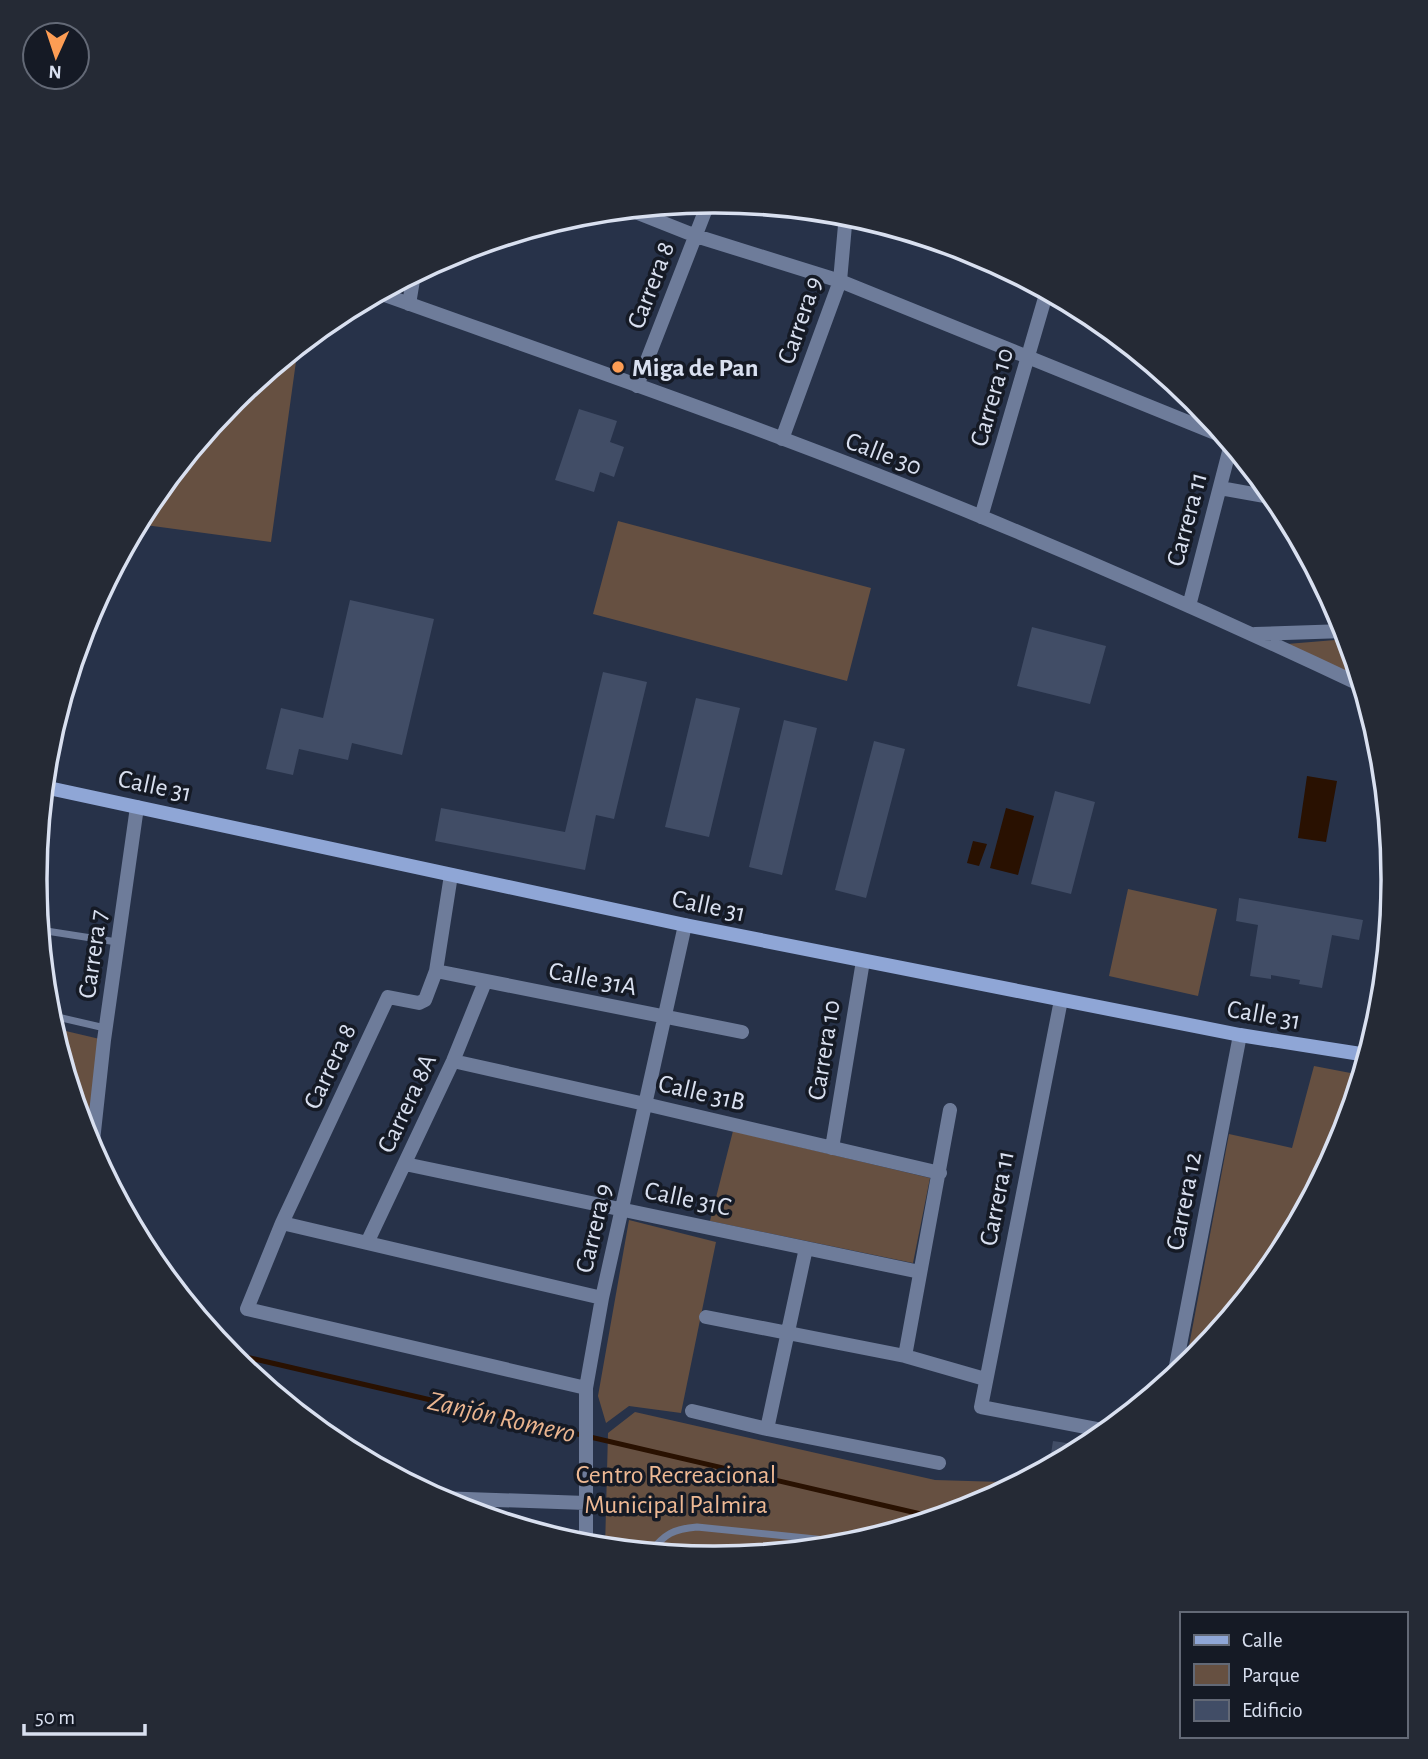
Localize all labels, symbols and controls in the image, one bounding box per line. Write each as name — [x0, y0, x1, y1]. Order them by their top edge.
north arrow — [21, 21, 91, 91]
text: N — [48, 62, 62, 81]
street label: Carrera 8 — [623, 238, 679, 332]
street label: Carrera 9 — [773, 273, 827, 367]
street label: Carrera 10 — [966, 345, 1018, 449]
place label: Miga de Pan — [632, 355, 758, 381]
marker: Miga de Pan — [610, 359, 626, 375]
street label: Calle 30 — [842, 428, 925, 480]
street label: Carrera 11 — [1162, 469, 1212, 569]
street label: Calle 31 — [116, 766, 194, 806]
street label: Calle 31 — [670, 886, 748, 926]
street label: Carrera 7 — [74, 908, 112, 1000]
street label: Calle 31A — [546, 958, 639, 1000]
street label: Calle 31 — [1225, 996, 1303, 1034]
street label: Carrera 10 — [803, 998, 845, 1102]
street label: Carrera 8 — [299, 1020, 361, 1113]
street label: Carrera 8A — [373, 1050, 441, 1157]
street label: Calle 31B — [656, 1070, 748, 1116]
street label: Carrera 11 — [975, 1148, 1019, 1248]
street label: Carrera 12 — [1162, 1150, 1206, 1252]
street label: Calle 31C — [642, 1177, 733, 1221]
street label: Carrera 9 — [571, 1181, 617, 1275]
water label: Zanjón Romero — [425, 1387, 578, 1449]
park label: Centro Recreacional Municipal Palmira — [576, 1462, 776, 1518]
legend — [1180, 1612, 1407, 1738]
text: Calle — [1242, 1630, 1283, 1651]
text: Parque — [1242, 1665, 1300, 1686]
scale bar — [24, 1692, 145, 1736]
text: Edificio — [1242, 1700, 1303, 1721]
text: 50 m — [35, 1707, 75, 1728]

